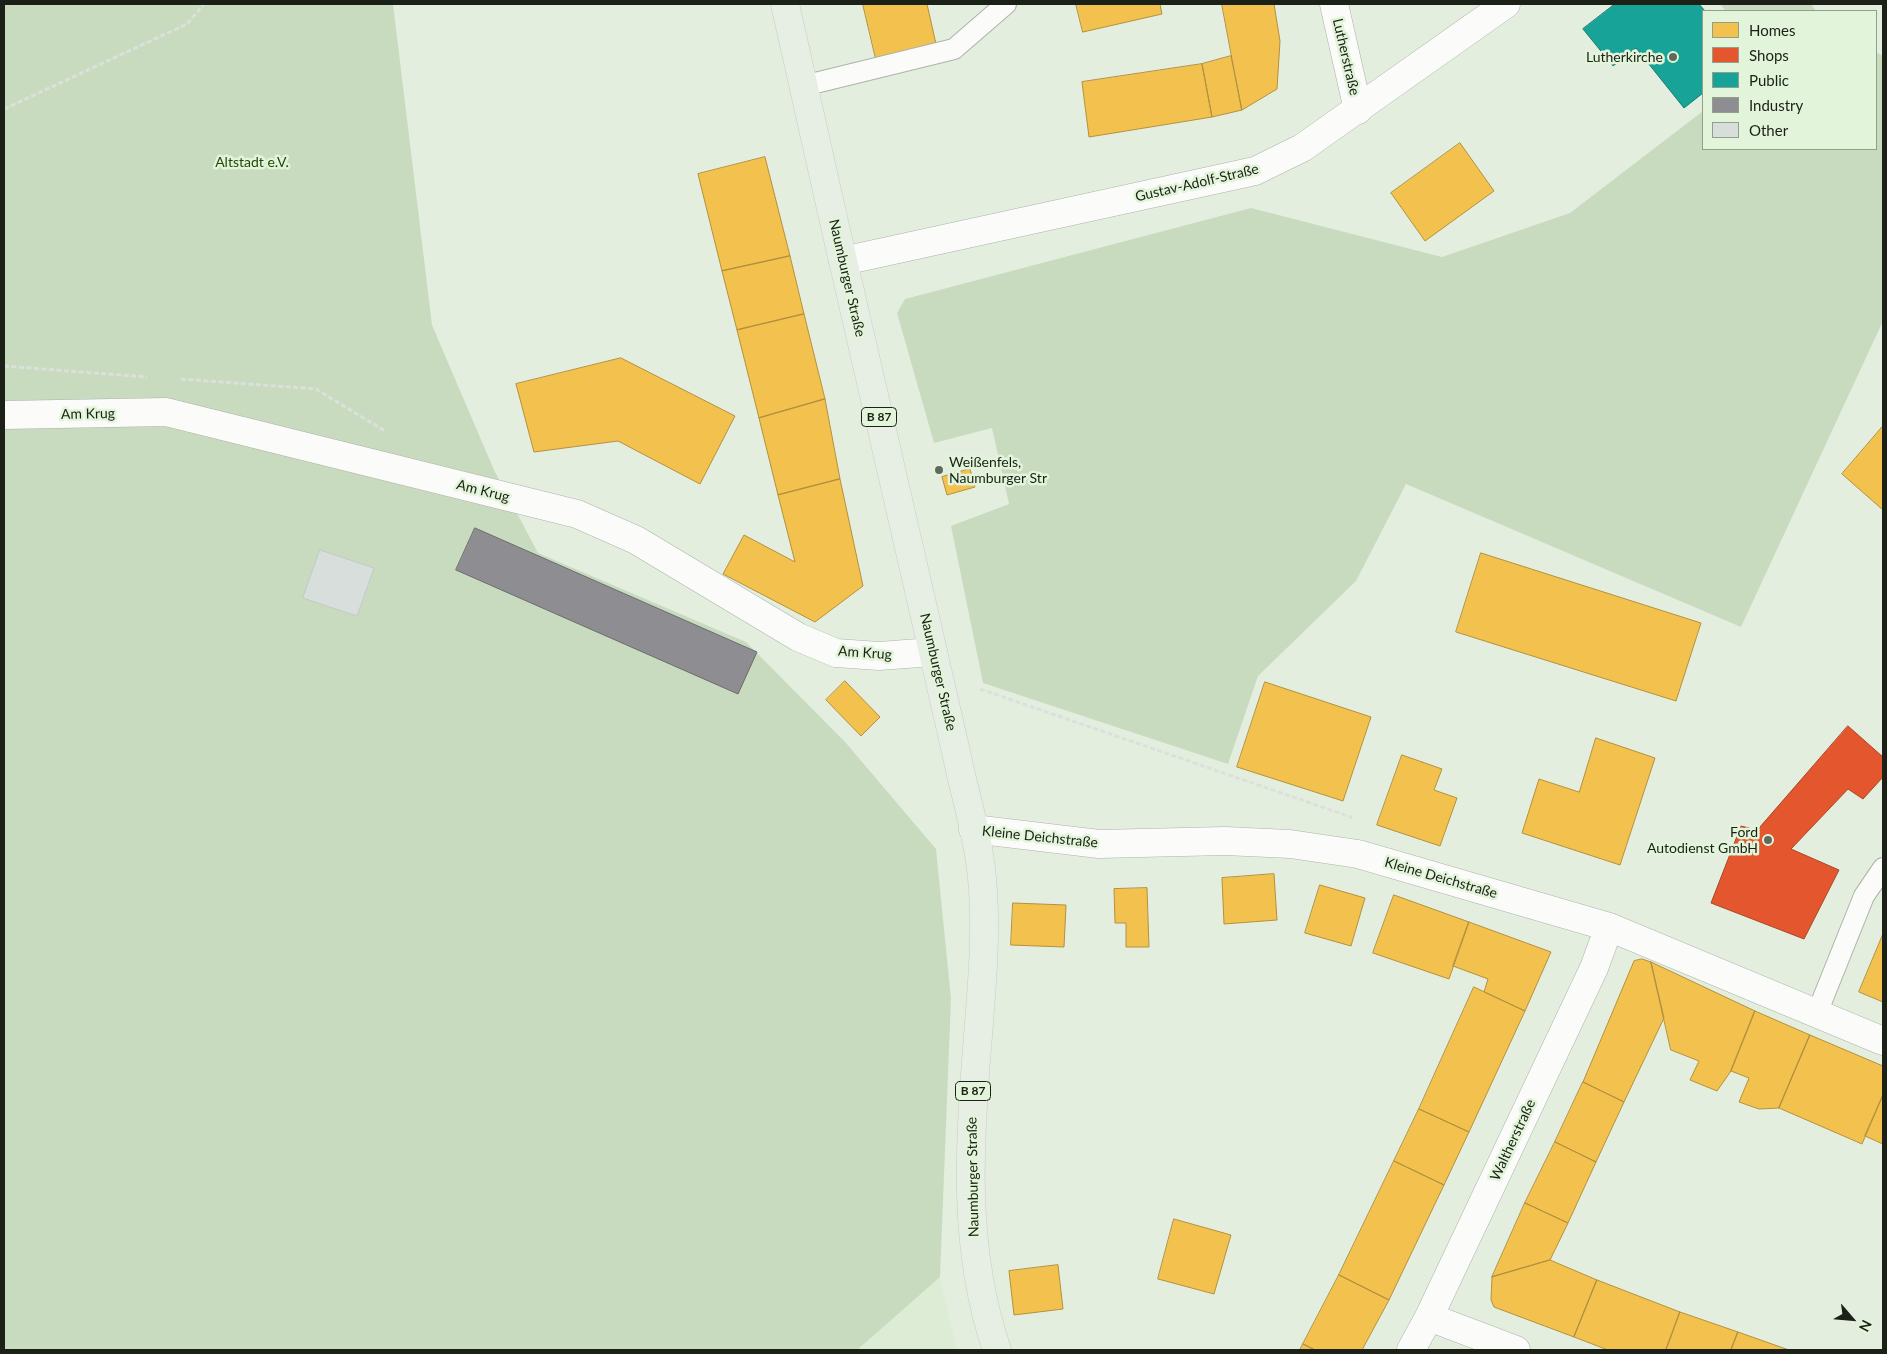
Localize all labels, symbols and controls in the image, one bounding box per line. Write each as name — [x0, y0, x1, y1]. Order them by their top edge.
legend — [1702, 10, 1877, 150]
street label: Lutherstraße — [1329, 17, 1363, 97]
text: Homes — [1749, 21, 1795, 39]
text: Shops — [1749, 46, 1789, 64]
place label: Lutherkirche — [1586, 49, 1663, 65]
marker: Lutherkirche — [1667, 51, 1679, 63]
text: Public — [1749, 71, 1789, 89]
text: Industry — [1749, 96, 1803, 114]
text: Other — [1749, 121, 1788, 139]
park label: Altstadt e.V. — [215, 154, 289, 170]
street label: Gustav-Adolf-Straße — [1134, 161, 1260, 205]
street label: Naumburger Straße — [825, 217, 869, 339]
street label: Am Krug — [61, 405, 115, 423]
road number: B 87 — [862, 408, 896, 427]
place label: Weißenfels, Naumburger Str — [949, 454, 1047, 487]
marker: Weißenfels, Naumburger Str — [933, 464, 945, 476]
street label: Am Krug — [455, 476, 511, 506]
street label: Naumburger Straße — [916, 611, 960, 733]
street label: Am Krug — [837, 643, 893, 663]
street label: Kleine Deichstraße — [981, 823, 1099, 851]
place label: Ford Autodienst GmbH — [1647, 824, 1758, 856]
marker: Ford Autodienst GmbH — [1762, 834, 1774, 846]
street label: Kleine Deichstraße — [1383, 854, 1499, 902]
road number: B 87 — [956, 1082, 990, 1100]
street label: Waltherstraße — [1487, 1097, 1539, 1183]
street label: Naumburger Straße — [964, 1117, 982, 1237]
north arrow — [1827, 1294, 1877, 1344]
text: N — [1856, 1317, 1876, 1335]

